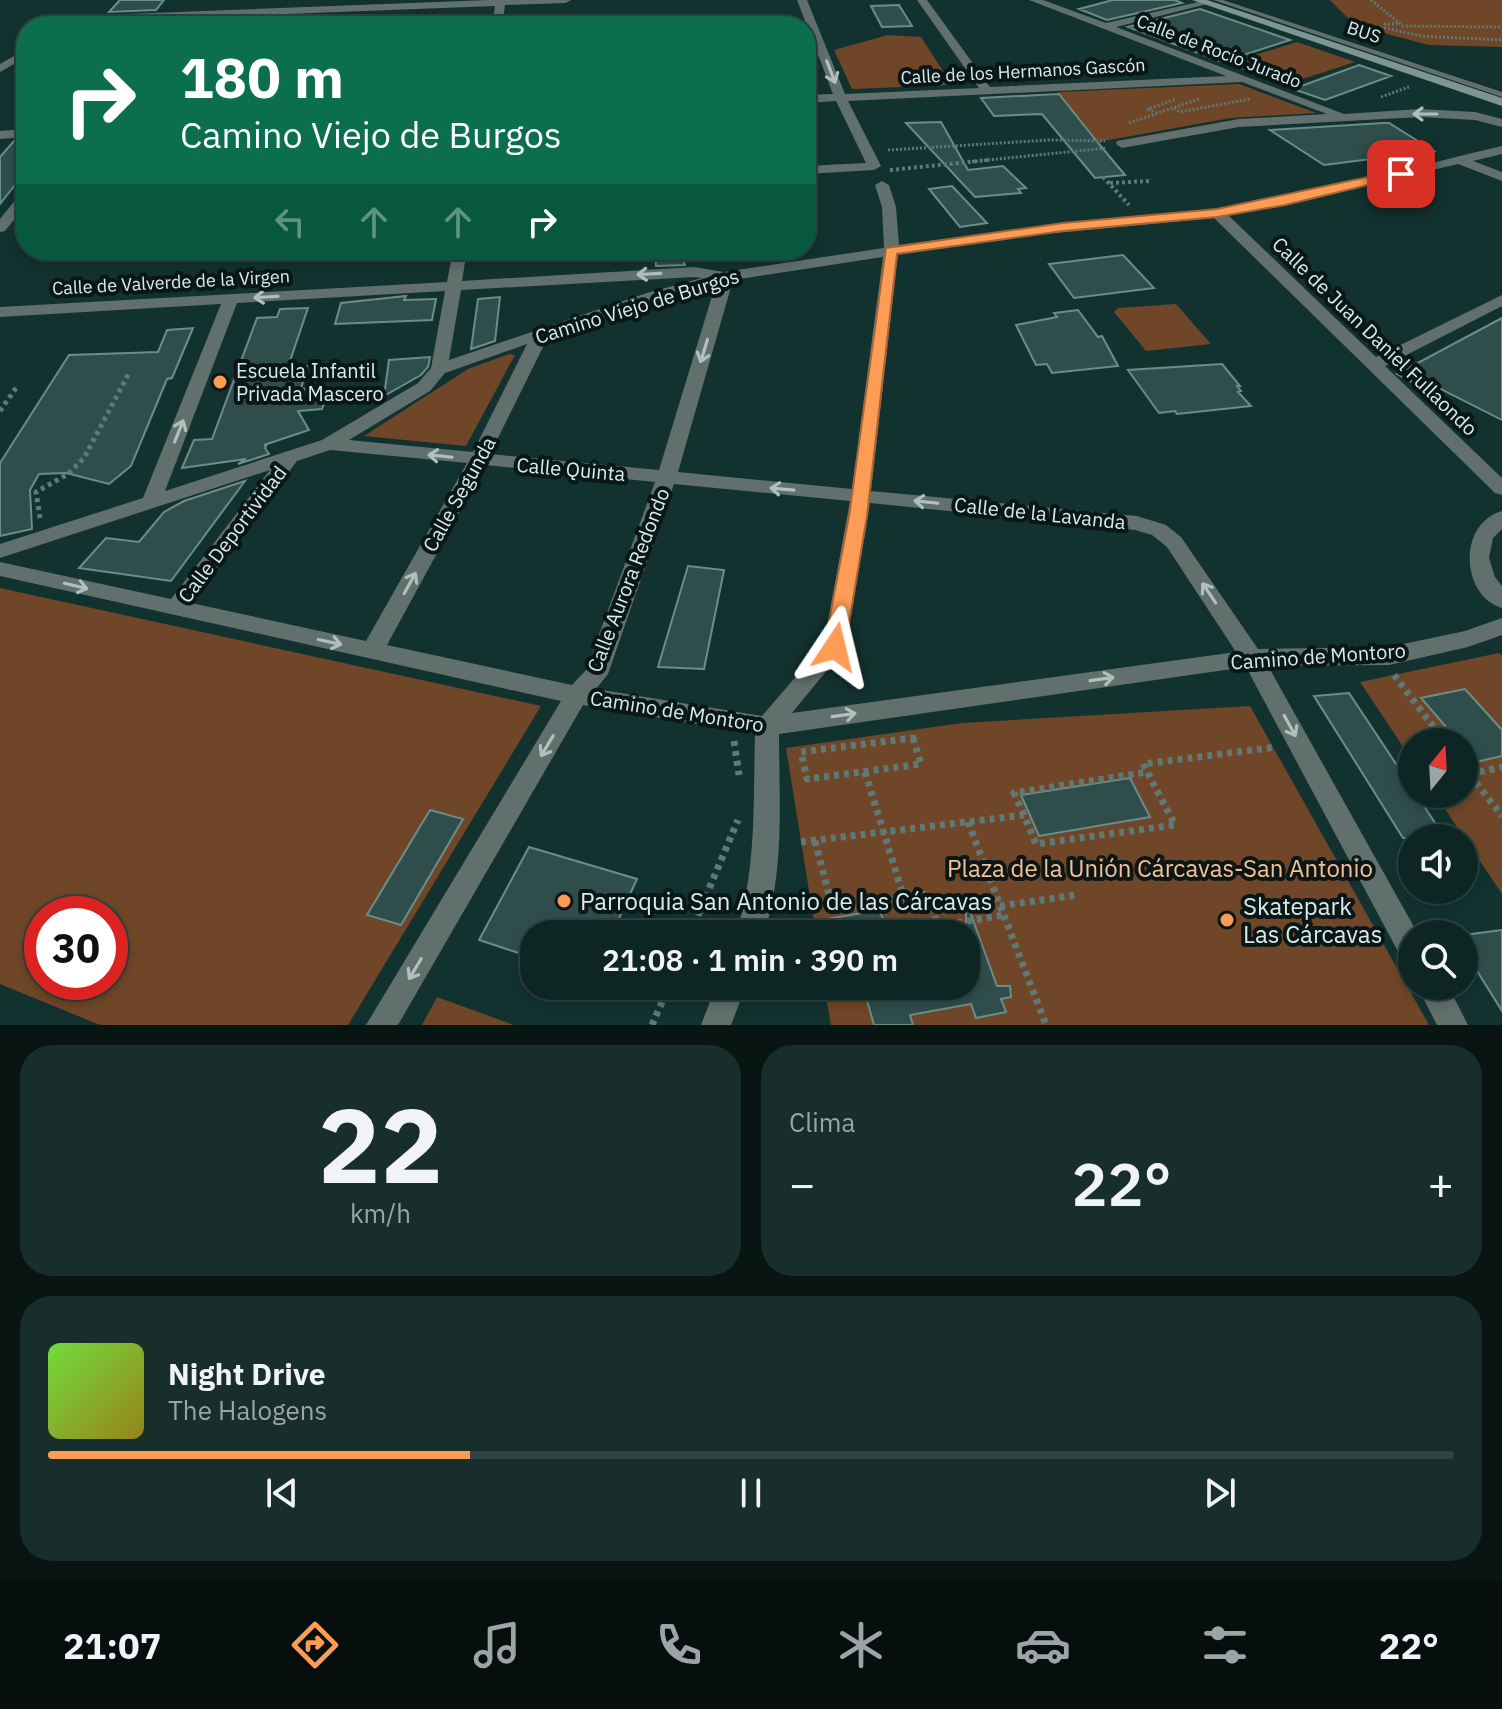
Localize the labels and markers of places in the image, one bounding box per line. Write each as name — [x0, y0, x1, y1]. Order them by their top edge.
pin — [1367, 140, 1435, 208]
place label: Escuela Infantil Privada Mascero — [236, 357, 384, 407]
marker: Escuela Infantil Privada Mascero — [211, 373, 229, 391]
place label: Parroquia San Antonio de las Cárcavas — [580, 885, 992, 917]
place label: Skatepark Las Cárcavas — [1243, 890, 1382, 950]
marker: Parroquia San Antonio de las Cárcavas — [555, 892, 573, 910]
marker: Skatepark Las Cárcavas — [1218, 911, 1236, 929]

